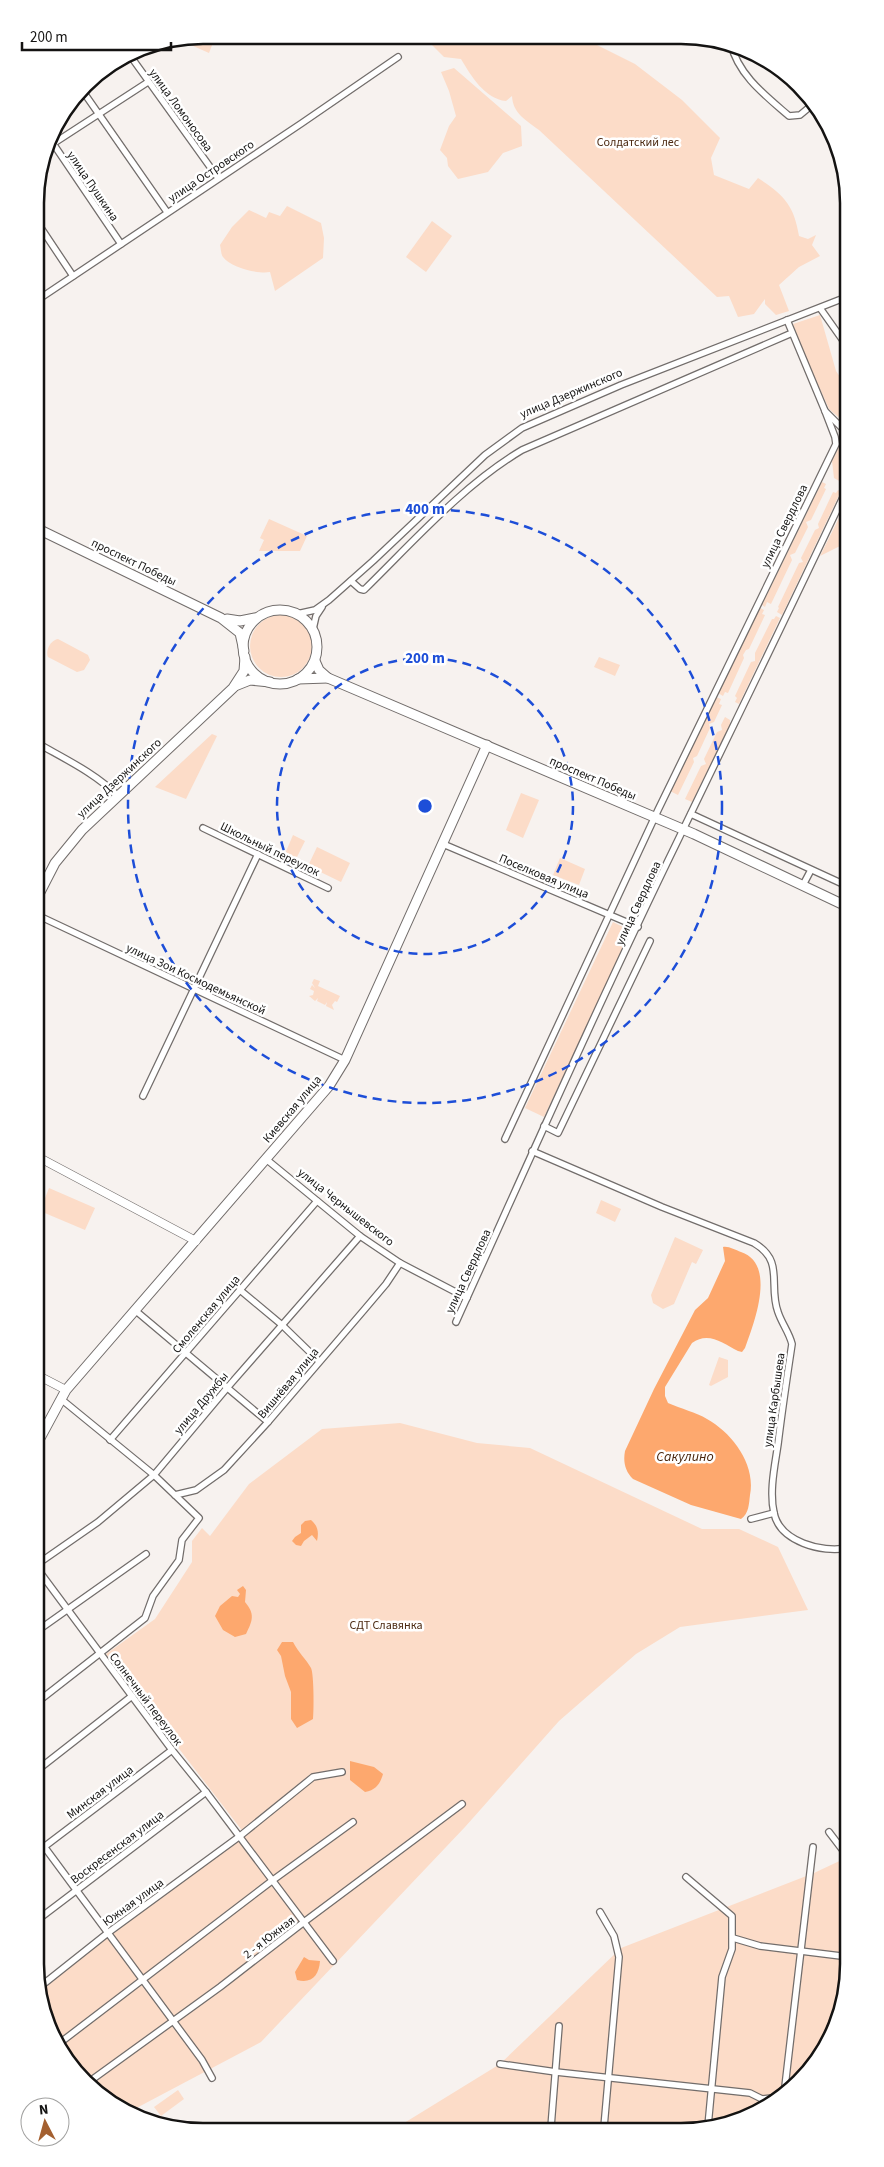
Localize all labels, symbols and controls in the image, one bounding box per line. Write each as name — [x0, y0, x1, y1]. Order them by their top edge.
scale bar — [22, 20, 171, 52]
text: 200 m — [30, 27, 68, 48]
street label: улица Ломоносова — [145, 65, 217, 155]
park label: Солдатский лес — [597, 134, 680, 151]
street label: улица Островского — [165, 136, 258, 207]
street label: улица Пушкина — [63, 148, 122, 225]
street label: улица Дзержинского — [517, 364, 625, 423]
street label: улица Свердлова — [757, 482, 812, 571]
text: 400 m — [405, 499, 445, 520]
street label: проспект Победы — [88, 534, 179, 590]
text: 200 m — [405, 648, 445, 669]
street label: улица Дзержинского — [73, 735, 165, 822]
street label: проспект Победы — [547, 753, 639, 804]
centre of rings — [416, 797, 434, 815]
street label: Школьный переулок — [217, 818, 322, 881]
street label: Поселковая улица — [496, 850, 591, 903]
street label: улица Свердлова — [612, 858, 665, 948]
street label: улица Зои Космодемьянской — [123, 940, 268, 1019]
street label: Киевская улица — [259, 1072, 326, 1147]
street label: улица Чернышевского — [294, 1164, 397, 1250]
street label: улица Свердлова — [442, 1226, 495, 1316]
street label: Смоленская улица — [169, 1272, 244, 1357]
street label: Вишнёвая улица — [254, 1344, 323, 1422]
street label: улица Карбышева — [759, 1352, 790, 1448]
street label: улица Дружбы — [170, 1368, 233, 1438]
water label: Сакулино — [656, 1447, 714, 1467]
park label: СДТ Славянка — [349, 1617, 423, 1634]
street label: Солнечный переулок — [105, 1649, 186, 1749]
street label: Минская улица — [63, 1762, 137, 1823]
street label: Воскресенская улица — [67, 1807, 167, 1888]
street label: Южная улица — [99, 1874, 167, 1930]
street label: 2 - я Южная — [240, 1912, 299, 1963]
north arrow — [20, 2097, 70, 2147]
text: N — [38, 2100, 49, 2120]

